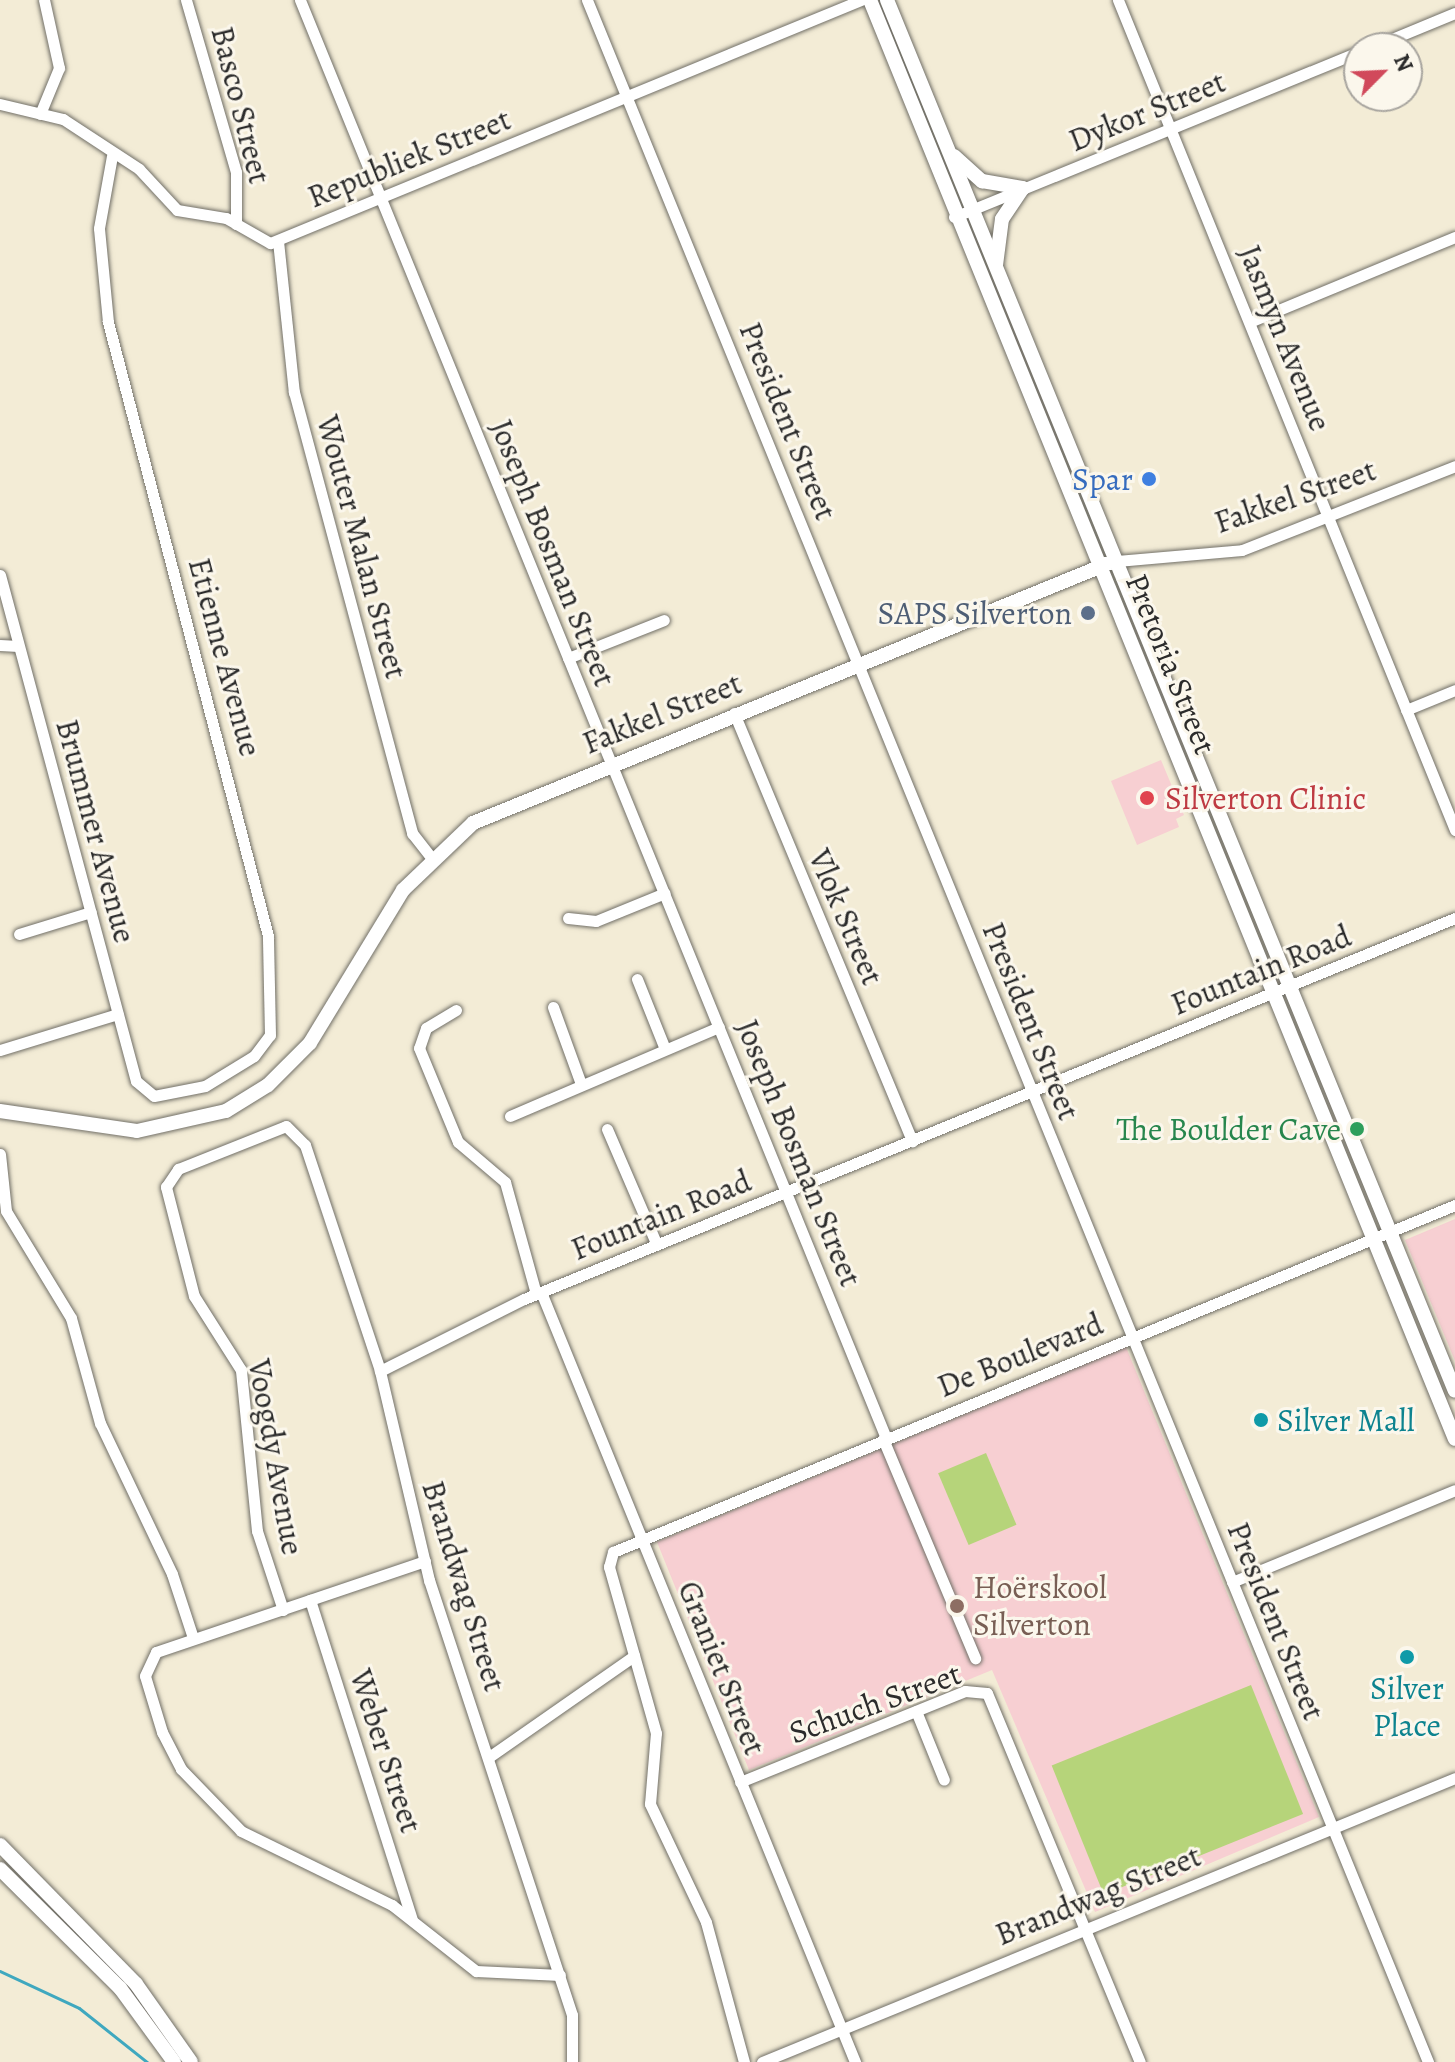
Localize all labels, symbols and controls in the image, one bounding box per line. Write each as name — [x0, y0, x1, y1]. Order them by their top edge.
street label: Basco Street — [203, 22, 279, 188]
north arrow — [1343, 32, 1423, 112]
text: N — [1386, 50, 1420, 76]
street label: Dykor Street — [1063, 62, 1231, 160]
street label: Republiek Street — [302, 100, 516, 216]
street label: Jasmyn Avenue — [1230, 240, 1340, 436]
street label: President Street — [731, 316, 845, 526]
street label: Wouter Malan Street — [308, 411, 416, 683]
street label: Joseph Bosman Street — [482, 414, 624, 692]
street label: Fakkel Street — [1209, 450, 1381, 542]
place label: Spar — [1072, 460, 1133, 498]
marker: Spar — [1140, 470, 1158, 488]
street label: Etienne Avenue — [180, 554, 270, 760]
street label: Pretoria Street — [1117, 568, 1225, 760]
place label: SAPS Silverton — [878, 594, 1072, 632]
marker: SAPS Silverton — [1079, 604, 1097, 622]
street label: Fakkel Street — [577, 664, 747, 762]
street label: Brummer Avenue — [48, 715, 144, 947]
place label: Silverton Clinic — [1165, 779, 1366, 817]
marker: Silverton Clinic — [1136, 787, 1158, 809]
street label: Vlok Street — [800, 843, 892, 991]
street label: President Street — [974, 916, 1088, 1126]
street label: Fountain Road — [1165, 916, 1357, 1024]
street label: Joseph Bosman Street — [728, 1014, 870, 1292]
place label: The Boulder Cave — [1116, 1110, 1341, 1148]
marker: The Boulder Cave — [1348, 1120, 1366, 1138]
street label: Fountain Road — [565, 1161, 757, 1269]
street label: De Boulevard — [932, 1304, 1108, 1406]
street label: Voogdy Avenue — [240, 1356, 312, 1558]
place label: Silver Mall — [1277, 1401, 1414, 1439]
marker: Silver Mall — [1252, 1411, 1270, 1429]
street label: Brandwag Street — [414, 1476, 514, 1696]
street label: President Street — [1219, 1516, 1333, 1726]
place label: Hoërskool Silverton — [973, 1569, 1107, 1644]
street label: Graniet Street — [670, 1575, 774, 1761]
marker: Hoërskool Silverton — [948, 1597, 966, 1615]
marker: Silver Place — [1398, 1648, 1416, 1666]
street label: Schuch Street — [784, 1654, 966, 1752]
street label: Weber Street — [342, 1664, 430, 1838]
place label: Silver Place — [1370, 1670, 1444, 1745]
street label: Brandwag Street — [990, 1836, 1206, 1954]

